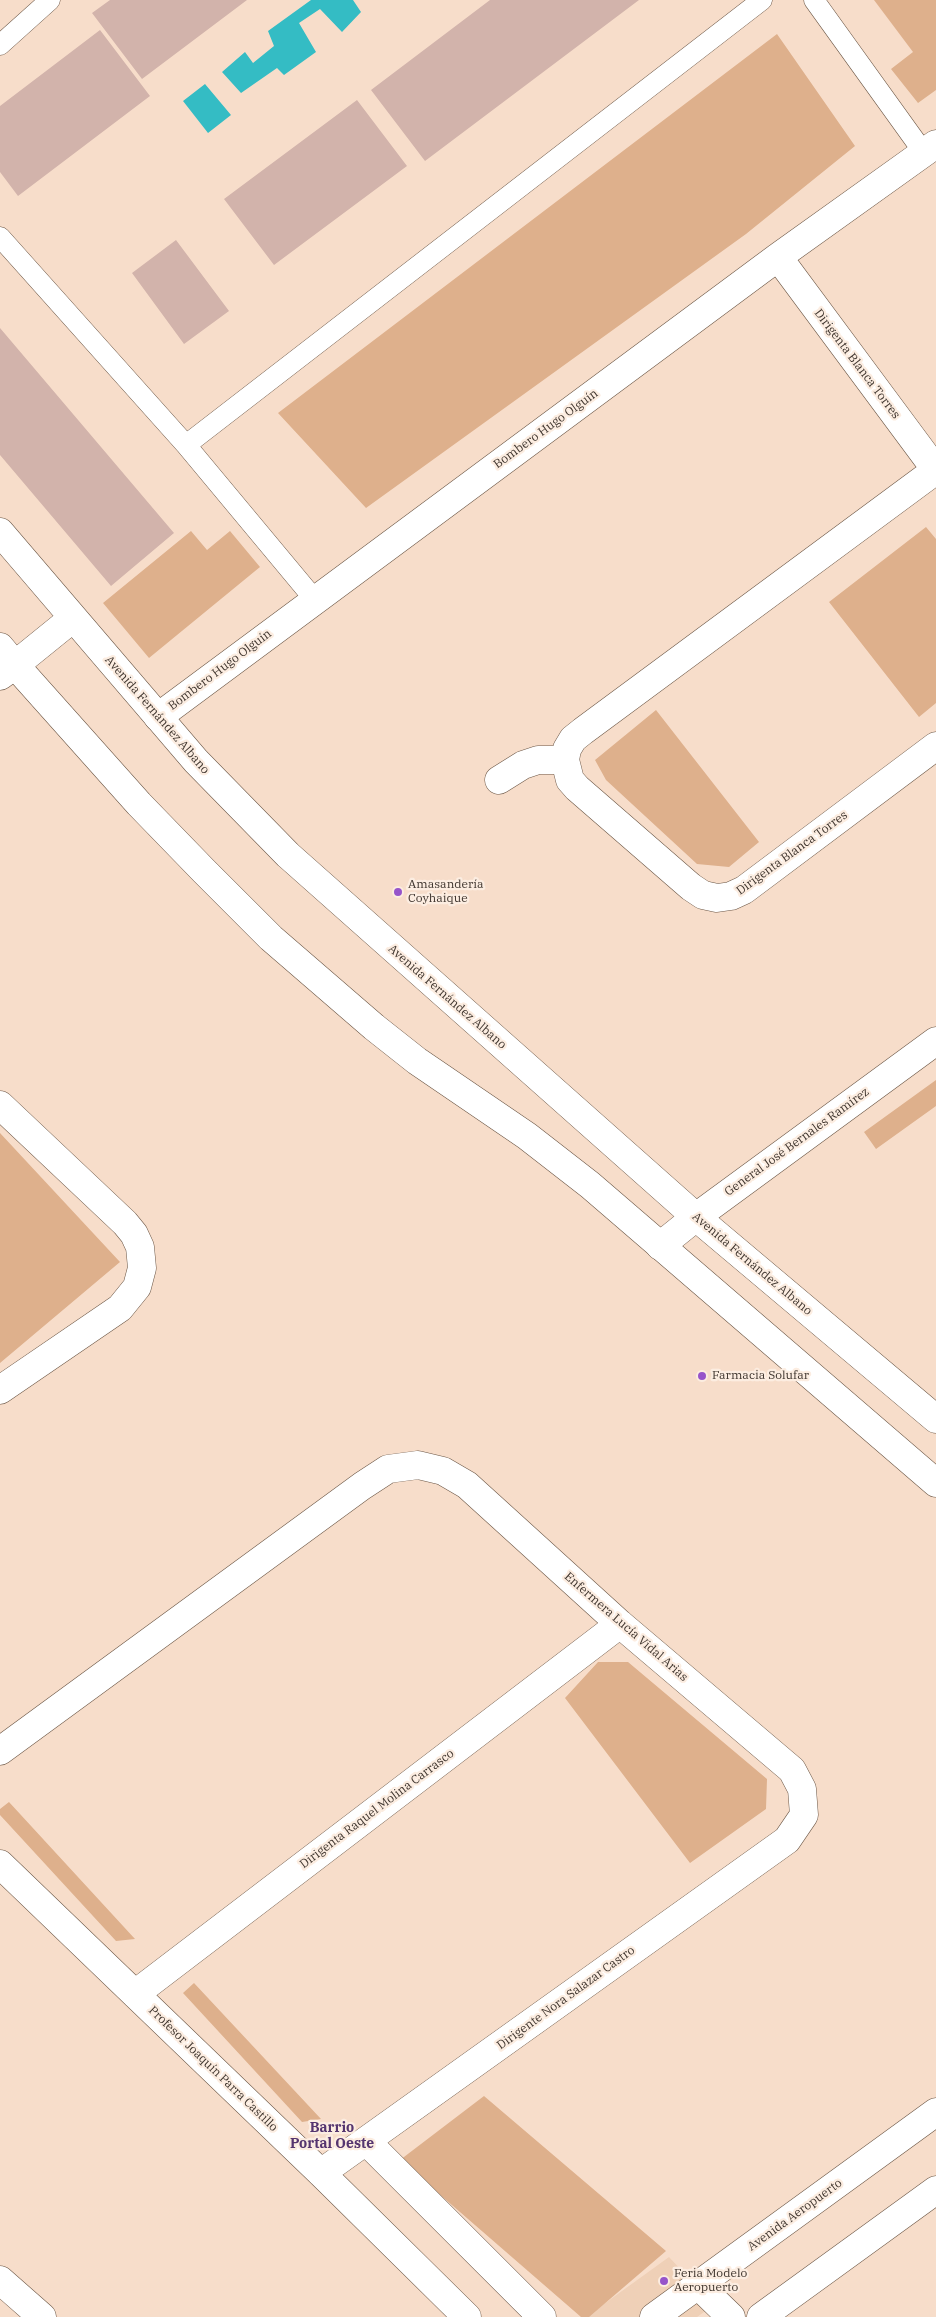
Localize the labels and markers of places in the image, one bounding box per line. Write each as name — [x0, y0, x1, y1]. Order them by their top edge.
place label: Amasandería Coyhaique — [408, 878, 484, 906]
marker: Amasandería Coyhaique — [392, 886, 404, 898]
place label: Farmacia Solufar — [712, 1369, 809, 1383]
marker: Farmacia Solufar — [696, 1370, 708, 1382]
place label: Feria Modelo Aeropuerto — [674, 2267, 747, 2295]
marker: Feria Modelo Aeropuerto — [658, 2275, 670, 2287]

